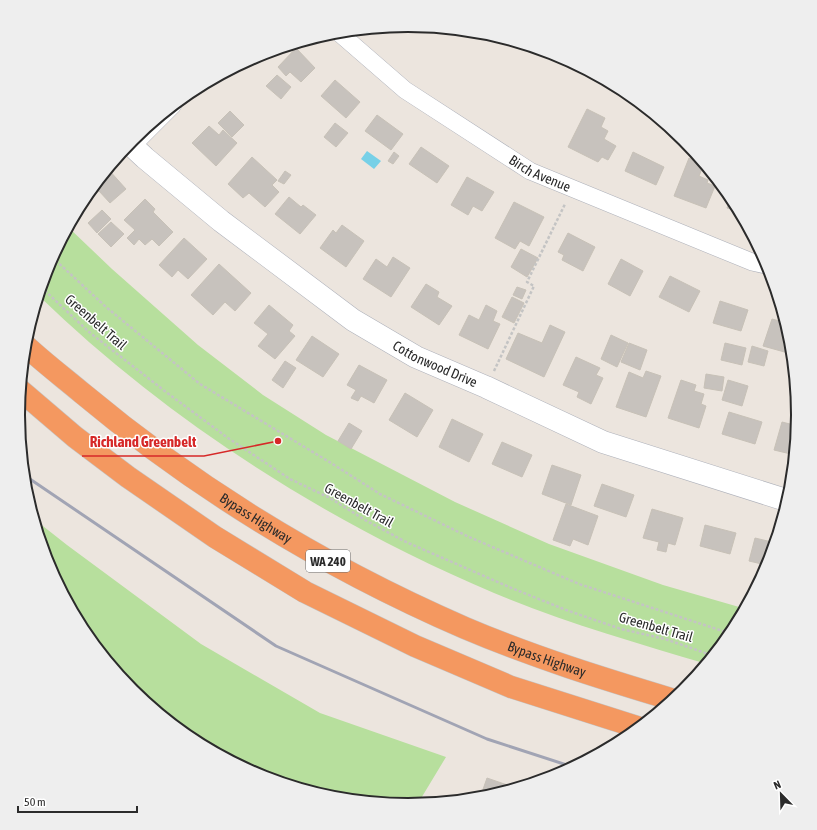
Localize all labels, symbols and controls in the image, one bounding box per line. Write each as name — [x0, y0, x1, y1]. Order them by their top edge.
street label: Birch Avenue — [506, 152, 573, 195]
street label: Greenbelt Trail — [62, 291, 130, 353]
street label: Cottonwood Drive — [390, 337, 480, 390]
callout: Richland Greenbelt — [82, 429, 204, 456]
text: Richland Greenbelt — [90, 433, 197, 450]
street label: Greenbelt Trail — [322, 480, 396, 531]
street label: Bypass Highway — [217, 490, 295, 547]
road number: WA 240 — [306, 550, 350, 572]
street label: Greenbelt Trail — [617, 609, 695, 645]
street label: Bypass Highway — [505, 638, 588, 680]
north arrow — [761, 774, 801, 814]
text: N — [772, 778, 782, 792]
scale bar — [18, 788, 137, 814]
text: 50 m — [24, 795, 46, 809]

